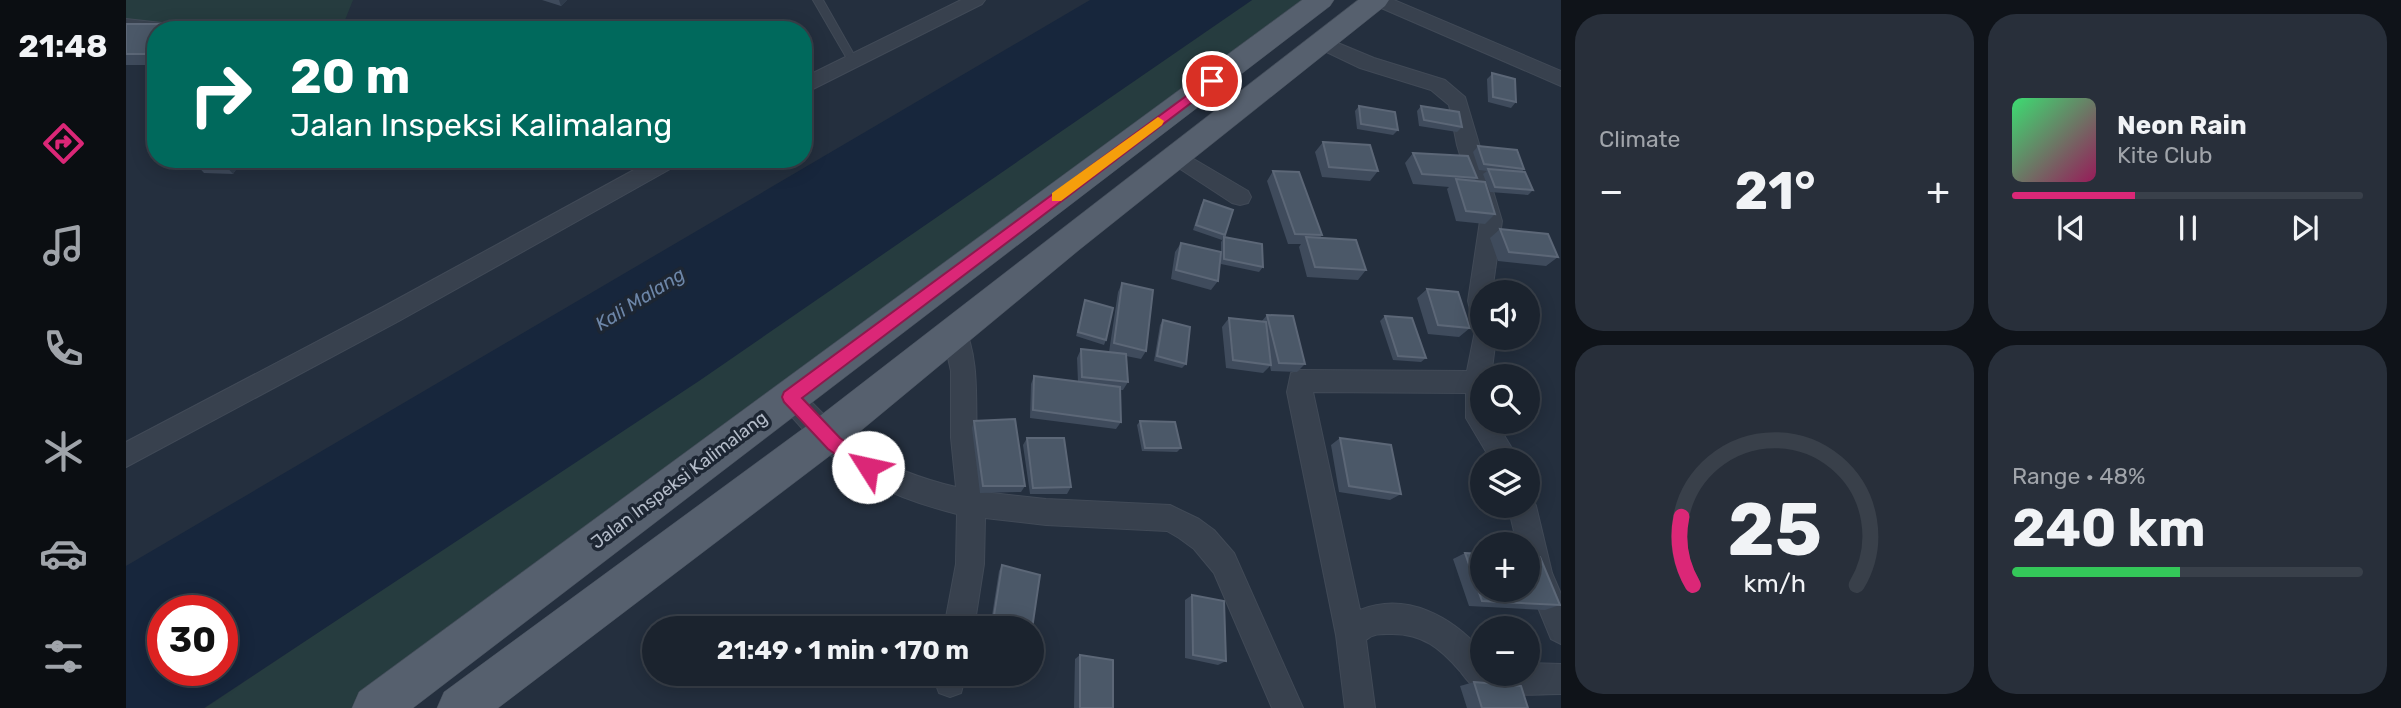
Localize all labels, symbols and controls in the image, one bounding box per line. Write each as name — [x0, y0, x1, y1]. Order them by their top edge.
text: 21:48 — [18, 27, 108, 65]
text: 20 m — [290, 47, 411, 105]
icon: right — [175, 49, 266, 140]
pin — [1182, 51, 1242, 111]
icon: arrive — [1193, 62, 1231, 100]
text: Jalan Inspeksi Kalimalang — [290, 106, 672, 144]
text: Neon Rain — [2117, 110, 2247, 141]
icon: directions — [39, 119, 88, 168]
text: Climate — [1599, 125, 1680, 153]
text: Kite Club — [2117, 141, 2212, 169]
text: 21° — [1735, 160, 1816, 222]
text: − — [1599, 168, 1624, 214]
text: + — [1926, 168, 1950, 214]
icon: previous — [2052, 209, 2090, 247]
icon: pause — [2169, 209, 2207, 247]
icon: next — [2286, 209, 2324, 247]
icon: music — [39, 221, 88, 270]
water label: Kali Malang — [591, 262, 689, 336]
map controls — [1470, 280, 1540, 686]
button: sound — [1470, 280, 1540, 350]
icon: phone — [39, 324, 88, 373]
button: search — [1470, 364, 1540, 434]
street label: Jalan Inspeksi Kalimalang — [587, 407, 771, 553]
icon: climate — [39, 427, 88, 476]
position arrow — [831, 430, 905, 504]
button: layers — [1470, 448, 1540, 518]
text: Range · 48% — [2012, 462, 2146, 490]
text: 25 — [1727, 488, 1822, 574]
text: 240 km — [2012, 497, 2206, 559]
icon: car — [39, 529, 88, 578]
button: + — [1470, 532, 1540, 602]
text: km/h — [1743, 569, 1806, 598]
speed limit sign: 30 — [147, 595, 238, 686]
button: − — [1470, 616, 1540, 686]
icon: filters — [39, 632, 88, 681]
text: 21:49 · 1 min · 170 m — [717, 635, 969, 666]

